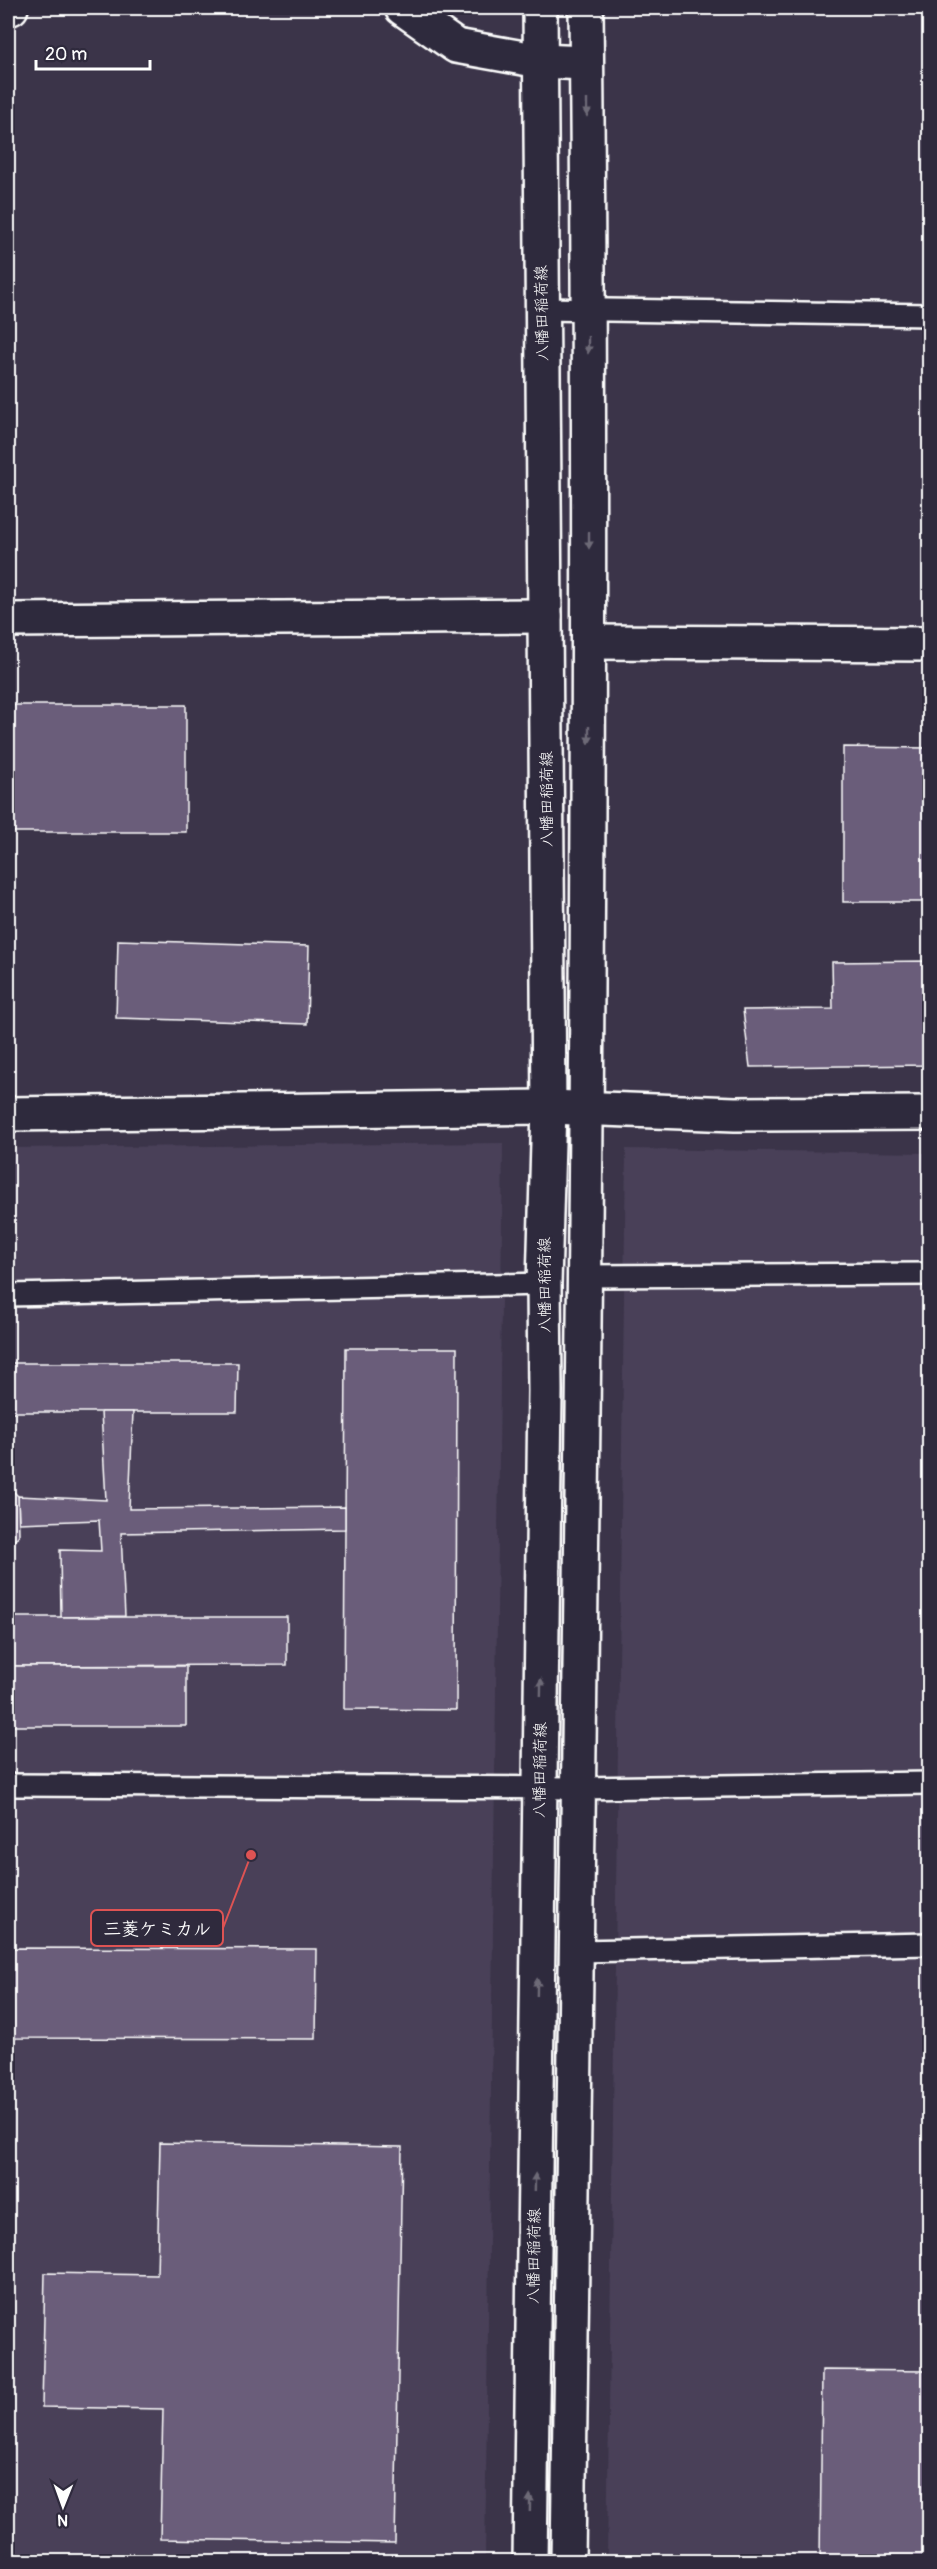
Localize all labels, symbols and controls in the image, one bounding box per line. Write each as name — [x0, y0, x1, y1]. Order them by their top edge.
scale bar — [36, 33, 150, 71]
text: 20 m — [45, 43, 87, 66]
one-way arrow — [582, 98, 592, 117]
street label: 八幡田稲荷線 — [531, 265, 553, 361]
one-way arrow — [583, 335, 593, 354]
one-way arrow — [584, 530, 594, 549]
one-way arrow — [584, 725, 593, 744]
street label: 八幡田稲荷線 — [537, 751, 557, 847]
street label: 八幡田稲荷線 — [535, 1237, 555, 1333]
one-way arrow — [537, 1678, 546, 1697]
street label: 八幡田稲荷線 — [529, 1722, 551, 1818]
callout: 三菱ケミカル — [91, 1910, 223, 1946]
text: 三菱ケミカル — [103, 1918, 211, 1941]
one-way arrow — [533, 1978, 542, 1997]
one-way arrow — [530, 2173, 540, 2192]
street label: 八幡田稲荷線 — [523, 2208, 545, 2304]
north arrow — [33, 2476, 93, 2536]
one-way arrow — [526, 2494, 535, 2513]
text: N — [57, 2510, 68, 2530]

